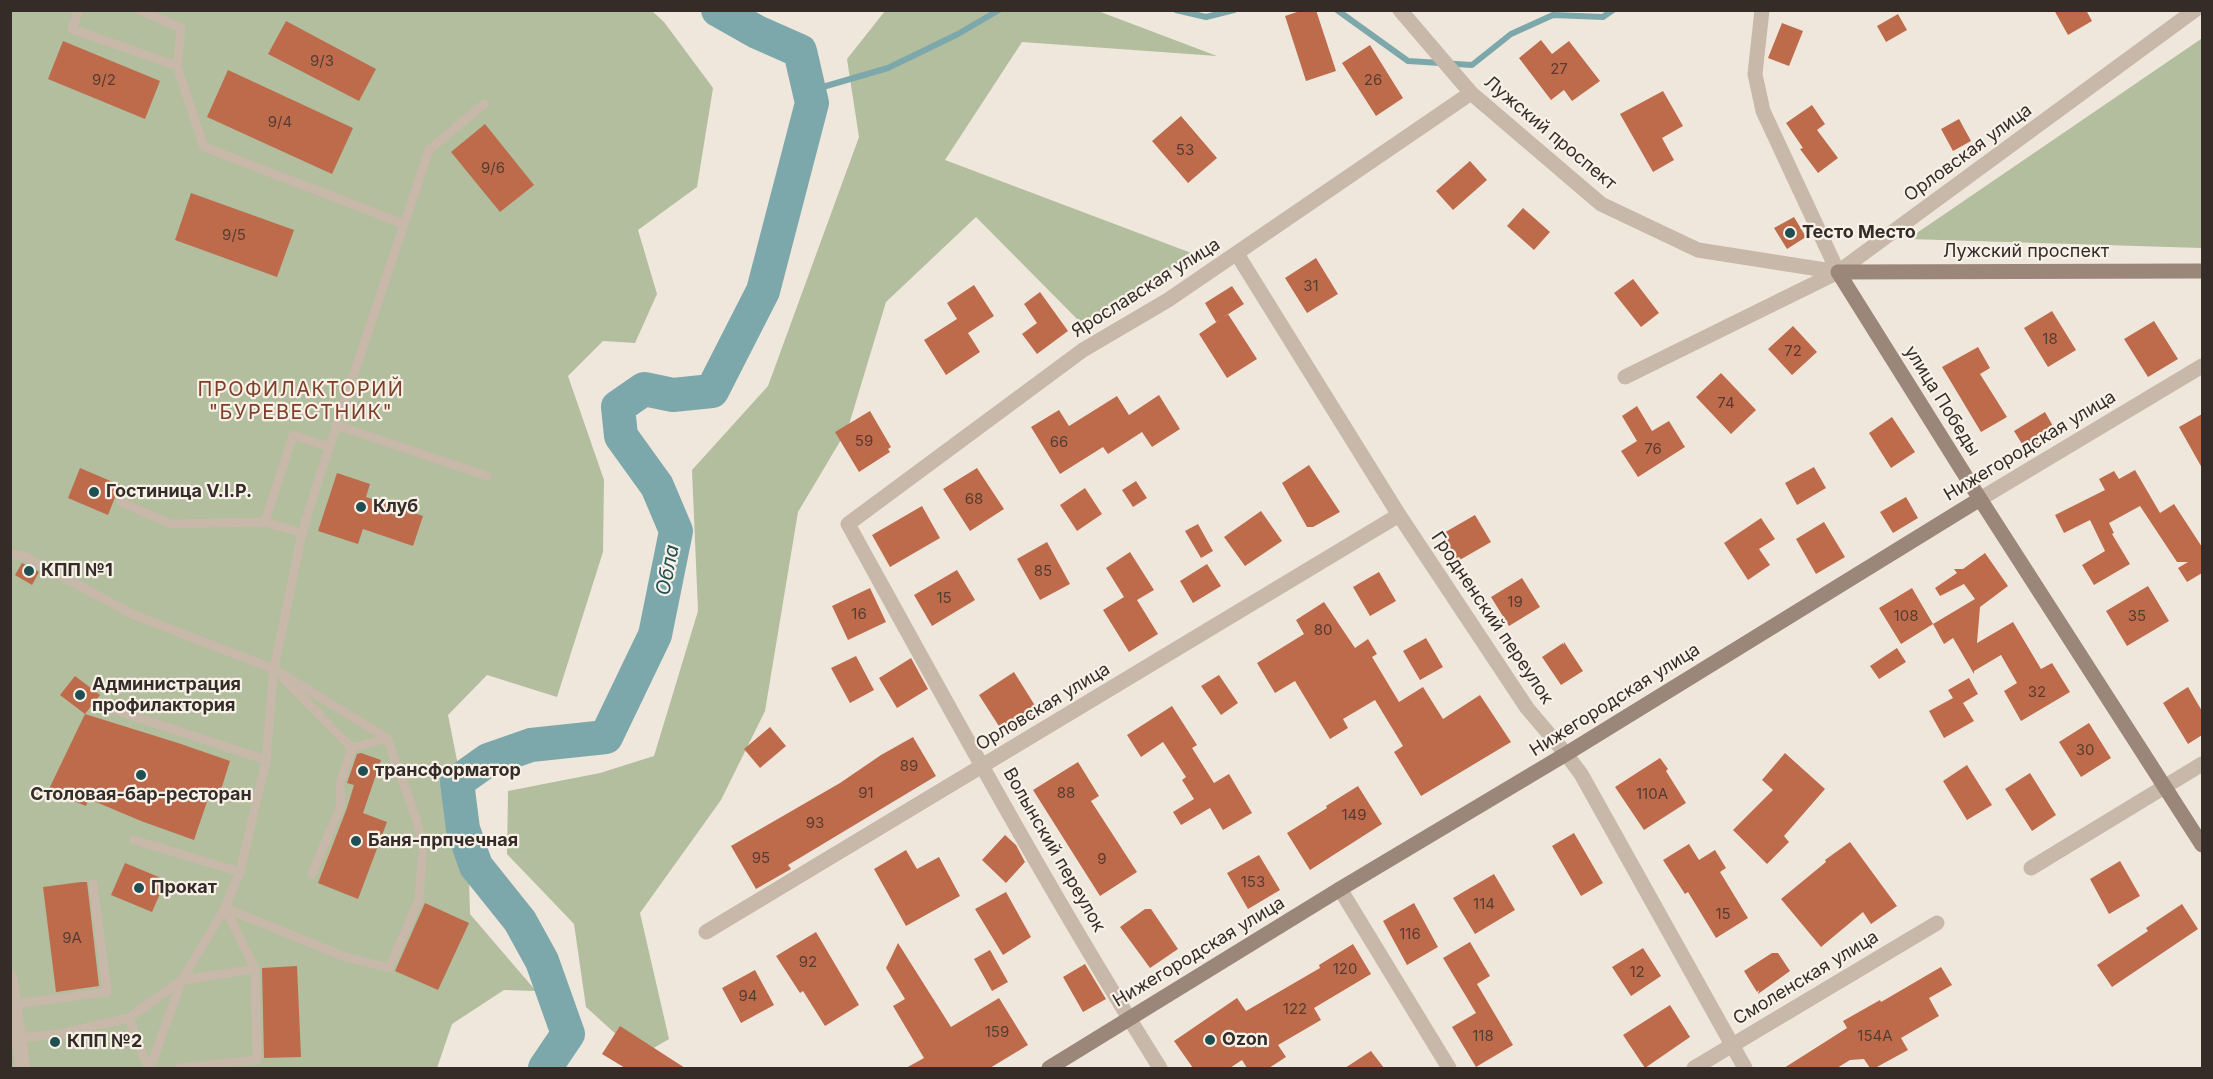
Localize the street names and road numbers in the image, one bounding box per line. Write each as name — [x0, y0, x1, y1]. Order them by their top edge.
street label: Лужский проспект — [1479, 71, 1621, 195]
street label: Орловская улица — [1900, 99, 2036, 207]
street label: Ярославская улица — [1068, 234, 1224, 342]
street label: Лужский проспект — [1943, 241, 2109, 263]
street label: улица Победы — [1899, 342, 1985, 460]
street label: Нижегородская улица — [1940, 386, 2120, 506]
street label: Гродненский переулок — [1426, 528, 1558, 708]
street label: Нижегородская улица — [1526, 639, 1704, 761]
street label: Орловская улица — [972, 658, 1114, 756]
street label: Волынский переулок — [998, 764, 1110, 936]
street label: Нижегородская улица — [1109, 892, 1289, 1012]
street label: Смоленская улица — [1729, 926, 1883, 1030]

